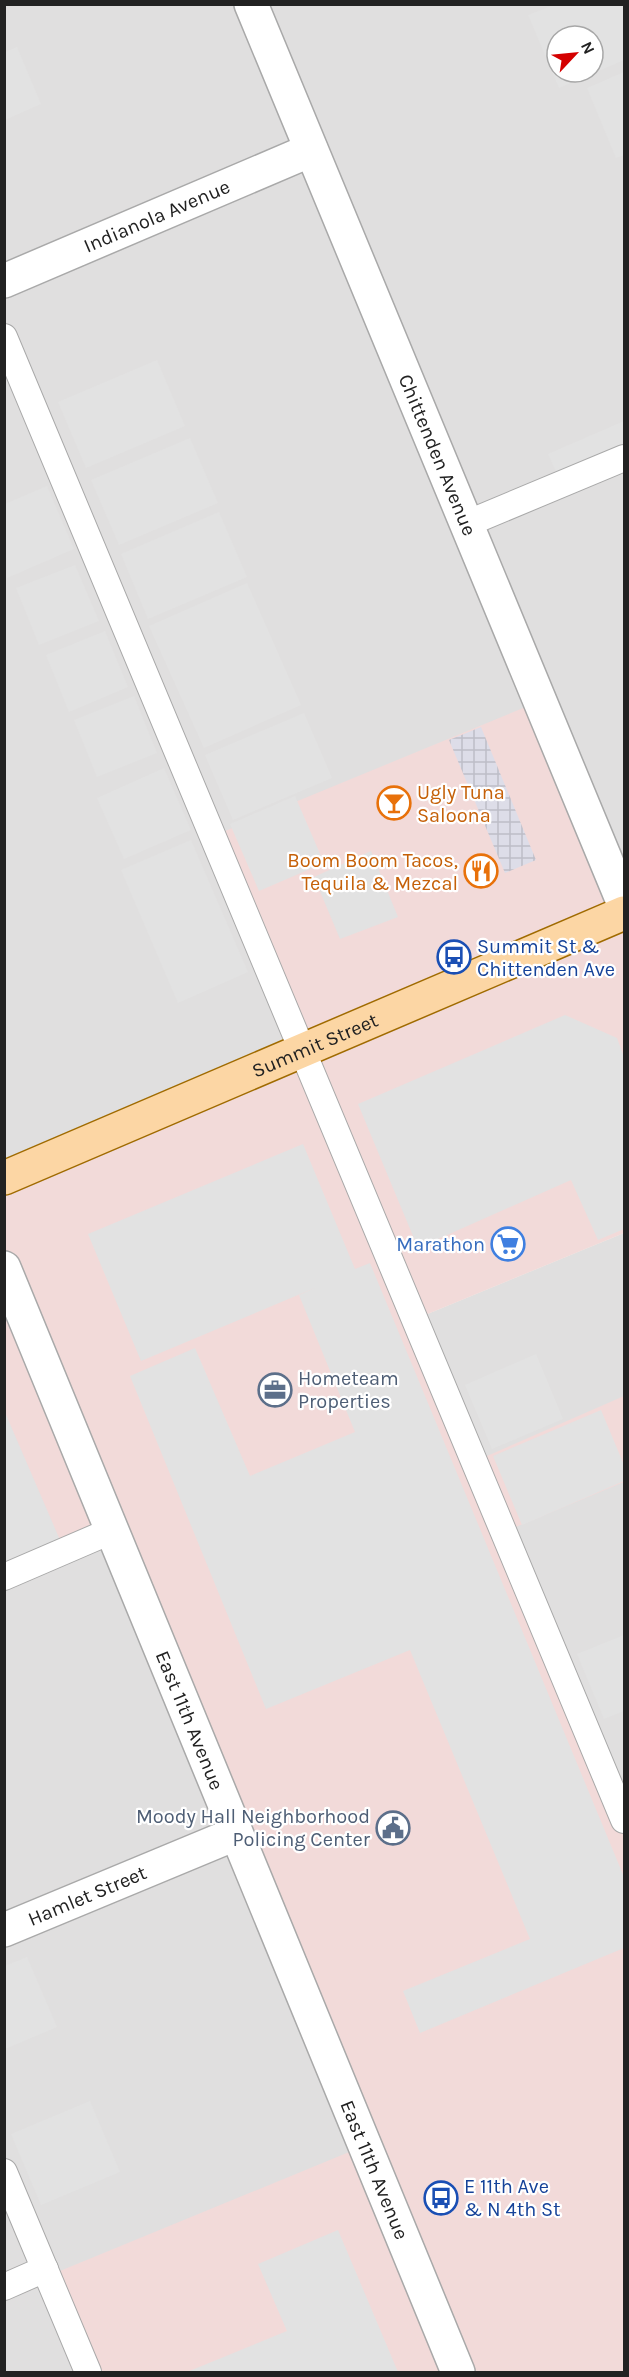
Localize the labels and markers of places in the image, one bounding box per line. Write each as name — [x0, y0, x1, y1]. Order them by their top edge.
place label: Ugly Tuna Saloona — [417, 781, 505, 827]
bar icon: Ugly Tuna Saloona — [376, 785, 412, 821]
place label: Boom Boom Tacos, Tequila & Mezcal — [287, 849, 458, 895]
restaurant icon: Boom Boom Tacos, Tequila & Mezcal — [463, 853, 499, 889]
place label: Summit St & Chittenden Ave — [477, 935, 615, 981]
bus stop icon: Summit St & Chittenden Ave — [436, 939, 472, 975]
supermarket icon: Marathon — [490, 1226, 526, 1262]
place label: Marathon — [396, 1233, 485, 1256]
place label: Hometeam Properties — [298, 1367, 399, 1413]
office icon: Hometeam Properties — [257, 1372, 293, 1408]
place label: Moody Hall Neighborhood Policing Center — [136, 1805, 371, 1851]
public building icon: Moody Hall Neighborhood Policing Center — [375, 1810, 411, 1846]
place label: E 11th Ave & N 4th St — [464, 2175, 561, 2221]
bus stop icon: E 11th Ave & N 4th St — [423, 2180, 459, 2216]

